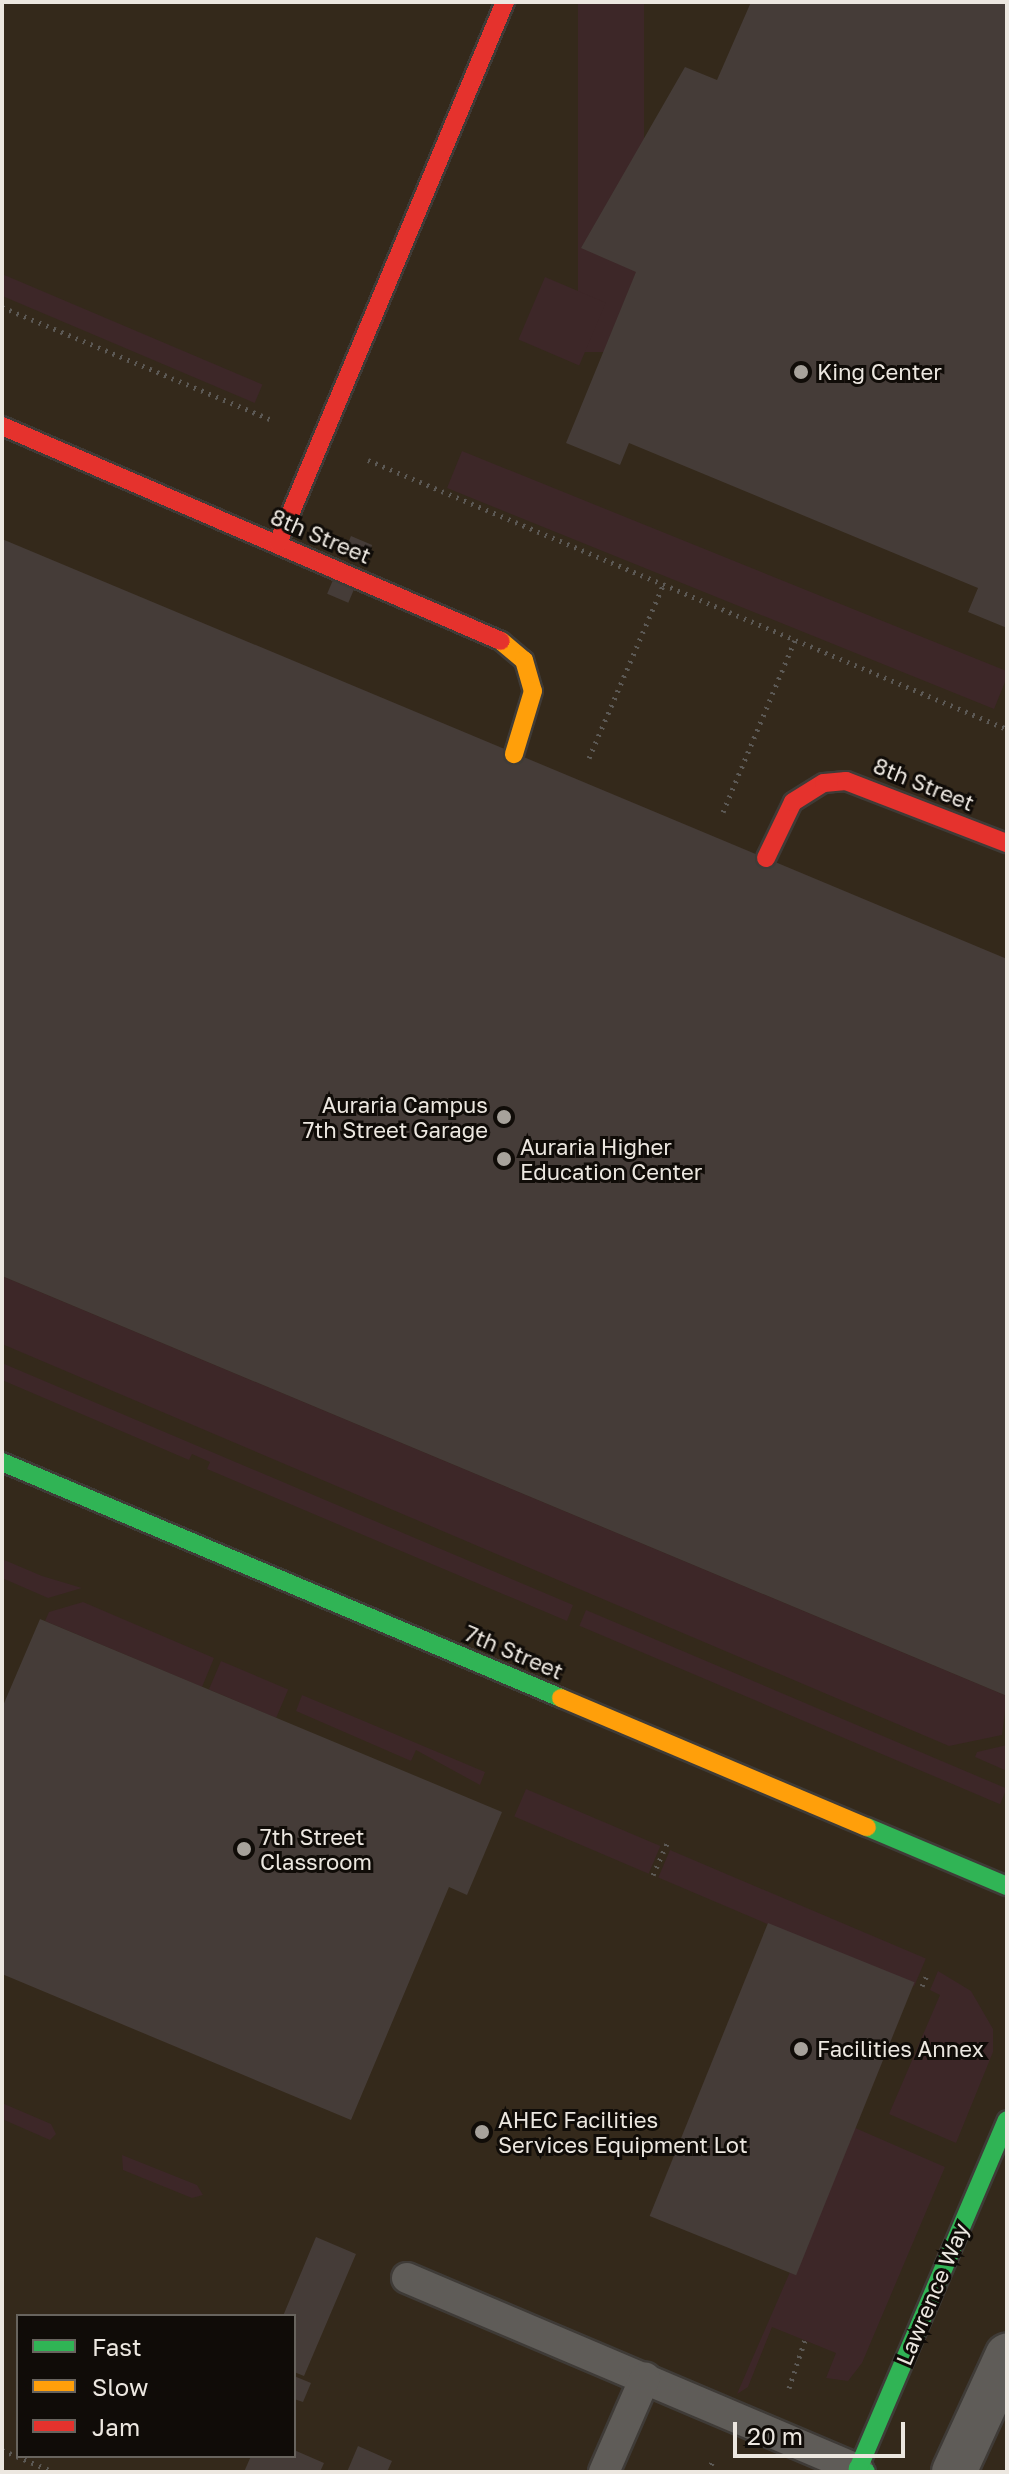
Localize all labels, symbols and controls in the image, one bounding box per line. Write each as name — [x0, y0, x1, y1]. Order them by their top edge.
place label: King Center — [817, 359, 942, 385]
marker: King Center — [792, 363, 810, 381]
street label: 8th Street — [267, 503, 375, 569]
street label: 8th Street — [870, 752, 978, 816]
place label: Auraria Campus 7th Street Garage — [303, 1091, 488, 1142]
marker: Auraria Campus 7th Street Garage — [495, 1108, 513, 1126]
place label: Auraria Higher Education Center — [520, 1133, 702, 1184]
marker: Auraria Higher Education Center — [495, 1150, 513, 1168]
street label: 7th Street — [461, 1619, 567, 1685]
place label: 7th Street Classroom — [260, 1823, 372, 1874]
marker: 7th Street Classroom — [235, 1840, 253, 1858]
place label: Facilities Annex — [817, 2036, 984, 2062]
marker: Facilities Annex — [792, 2040, 810, 2058]
place label: AHEC Facilities Services Equipment Lot — [498, 2106, 748, 2158]
marker: AHEC Facilities Services Equipment Lot — [473, 2123, 491, 2141]
street label: Lawrence Way — [890, 2219, 974, 2369]
legend — [16, 2314, 296, 2458]
text: Fast — [92, 2332, 142, 2361]
text: Slow — [92, 2372, 148, 2401]
scale bar — [737, 2406, 909, 2456]
text: Jam — [92, 2412, 140, 2441]
text: 20 m — [747, 2421, 803, 2450]

